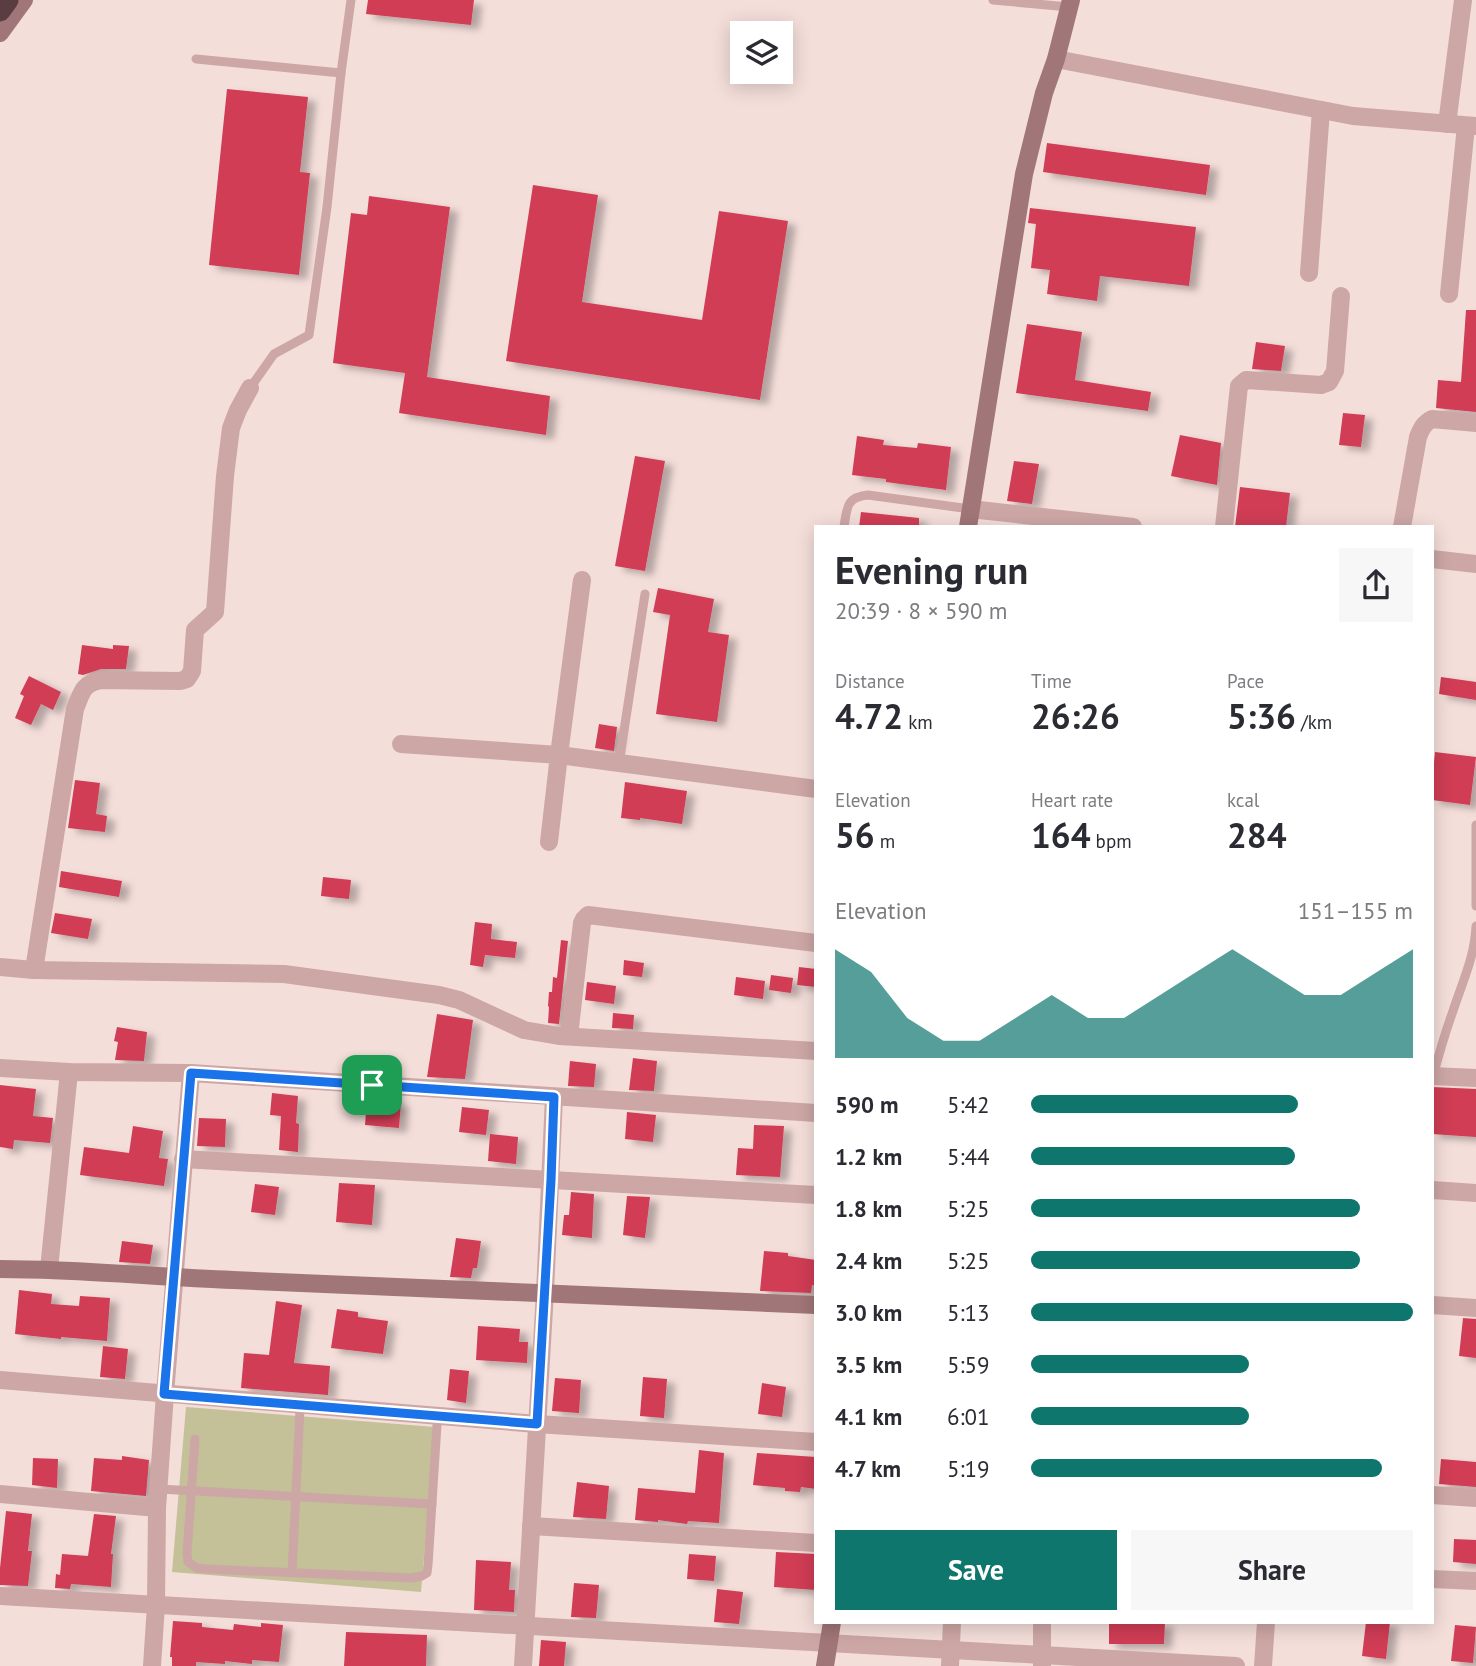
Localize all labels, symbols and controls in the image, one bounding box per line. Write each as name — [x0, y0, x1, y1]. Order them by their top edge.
map controls — [730, 21, 793, 84]
button: layers — [730, 21, 793, 84]
text: Evening run — [835, 545, 1028, 594]
button: share — [1339, 548, 1413, 622]
text: 20:39 · 8 × 590 m — [835, 596, 1007, 625]
text: Distance — [835, 669, 905, 693]
text: Time — [1031, 669, 1072, 693]
text: Pace — [1227, 669, 1264, 693]
text: 4.72 — [835, 693, 903, 739]
text: 26:26 — [1031, 693, 1120, 739]
text: 5:36 — [1227, 693, 1296, 739]
text: km — [903, 710, 933, 734]
text: /km — [1296, 710, 1332, 734]
text: Elevation — [835, 788, 911, 812]
text: Heart rate — [1031, 788, 1113, 812]
text: kcal — [1227, 788, 1259, 812]
text: 56 — [835, 812, 875, 858]
text: 164 — [1031, 812, 1091, 858]
text: 284 — [1227, 812, 1287, 858]
text: m — [875, 829, 895, 853]
text: bpm — [1091, 829, 1132, 853]
text: Elevation — [835, 896, 927, 925]
text: 151–155 m — [1298, 896, 1413, 925]
pin — [342, 1055, 402, 1115]
icon: arrive — [353, 1066, 391, 1104]
text: 590 m — [835, 1090, 898, 1119]
text: 5:42 — [947, 1090, 990, 1119]
text: 1.2 km — [835, 1142, 902, 1171]
text: 5:44 — [947, 1142, 990, 1171]
text: 1.8 km — [835, 1194, 902, 1223]
text: 5:25 — [947, 1194, 990, 1223]
text: 2.4 km — [835, 1246, 902, 1275]
text: 5:25 — [947, 1246, 990, 1275]
text: 3.0 km — [835, 1298, 902, 1327]
text: 5:13 — [947, 1298, 990, 1327]
text: 3.5 km — [835, 1350, 902, 1379]
text: 5:59 — [947, 1350, 990, 1379]
text: 4.1 km — [835, 1402, 902, 1431]
text: 6:01 — [947, 1402, 990, 1431]
text: 4.7 km — [835, 1454, 901, 1483]
text: 5:19 — [947, 1454, 990, 1483]
button: Save — [835, 1530, 1117, 1610]
button: Share — [1131, 1530, 1413, 1610]

